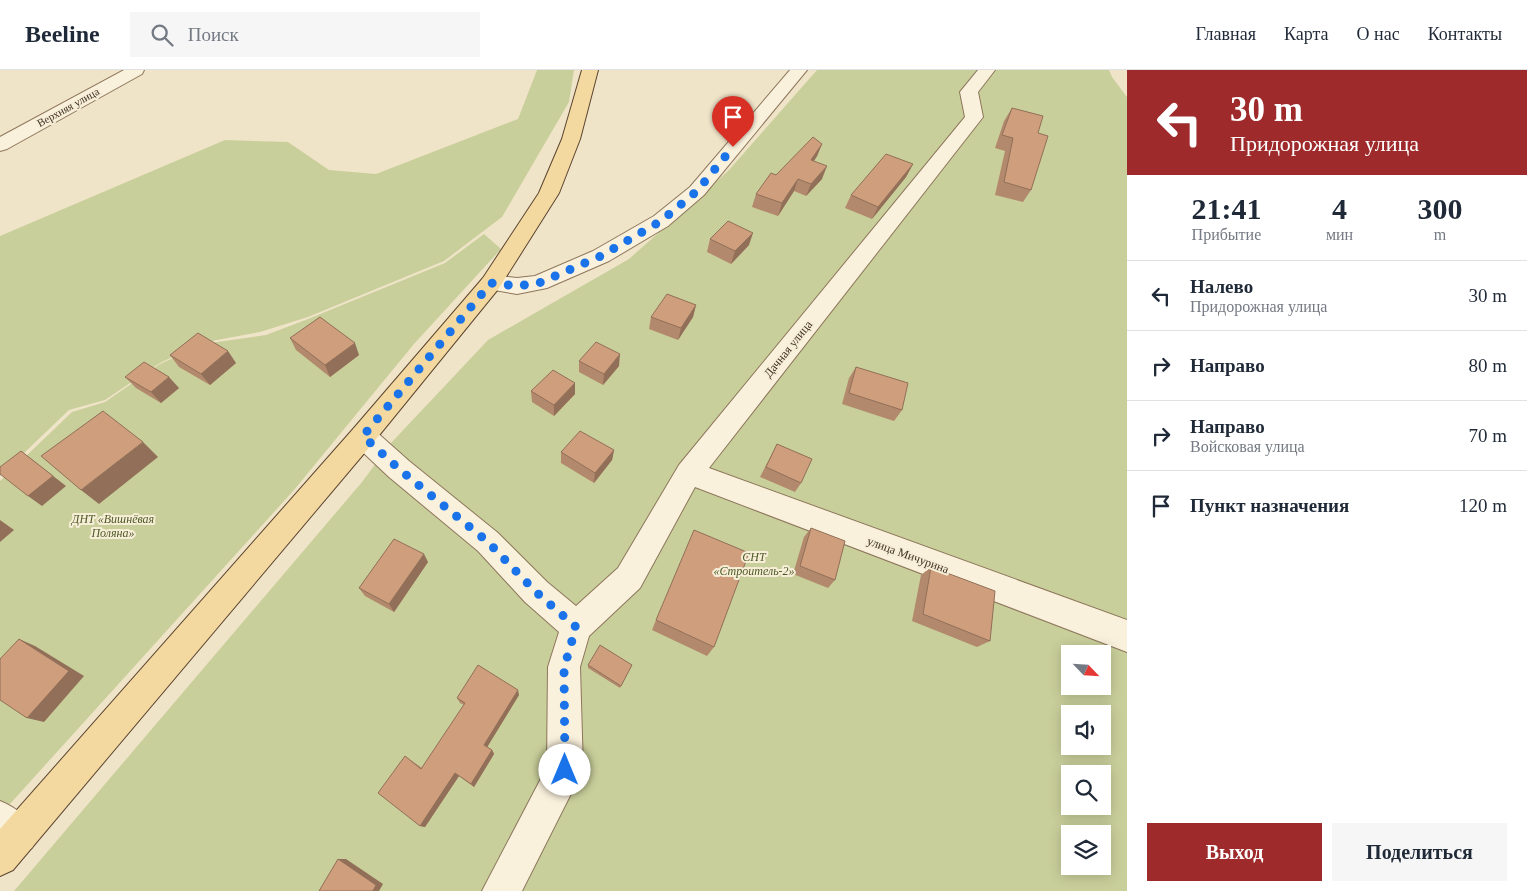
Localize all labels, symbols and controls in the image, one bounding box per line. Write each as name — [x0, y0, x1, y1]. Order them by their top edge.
search box — [130, 12, 480, 57]
text: Beeline — [25, 21, 100, 47]
icon: search — [148, 21, 176, 49]
text: Поиск — [188, 24, 239, 45]
text: Главная — [1196, 24, 1256, 44]
text: Карта — [1284, 24, 1329, 44]
text: О нас — [1357, 24, 1400, 44]
text: Контакты — [1428, 24, 1502, 44]
street label: Верхняя улица — [35, 85, 101, 129]
icon: left — [1147, 90, 1212, 155]
text: 30 m — [1230, 90, 1303, 129]
pin — [712, 96, 754, 147]
icon: arrive — [719, 103, 747, 131]
text: Придорожная улица — [1230, 131, 1419, 156]
text: 21:41 — [1191, 192, 1261, 225]
text: 4 — [1332, 192, 1347, 225]
text: 300 — [1418, 192, 1463, 225]
text: Прибытие — [1192, 226, 1261, 243]
text: мин — [1326, 226, 1353, 243]
text: m — [1434, 226, 1446, 243]
text: Налево — [1190, 276, 1253, 297]
icon: left — [1147, 282, 1175, 310]
text: 30 m — [1468, 285, 1507, 306]
text: Придорожная улица — [1190, 298, 1327, 315]
street label: Дачная улица — [761, 317, 816, 380]
icon: right — [1147, 352, 1175, 380]
text: Направо — [1190, 355, 1265, 376]
text: 80 m — [1468, 355, 1507, 376]
text: Направо — [1190, 416, 1265, 437]
icon: right — [1147, 422, 1175, 450]
text: 70 m — [1468, 425, 1507, 446]
text: Войсковая улица — [1190, 438, 1305, 455]
icon: arrive — [1147, 492, 1175, 520]
text: Пункт назначения — [1190, 495, 1349, 516]
text: 120 m — [1459, 495, 1507, 516]
park label: ДНТ «Вишнёвая Поляна» — [71, 512, 155, 540]
street label: улица Мичурина — [865, 534, 951, 577]
park label: СНТ «Строитель-2» — [713, 550, 795, 578]
north arrow — [1061, 645, 1111, 695]
map controls — [1061, 645, 1111, 875]
button: sound — [1061, 705, 1111, 755]
position arrow — [538, 743, 590, 795]
button: search — [1061, 765, 1111, 815]
button: Выход — [1147, 823, 1322, 881]
button: Поделиться — [1332, 823, 1507, 881]
button: layers — [1061, 825, 1111, 875]

